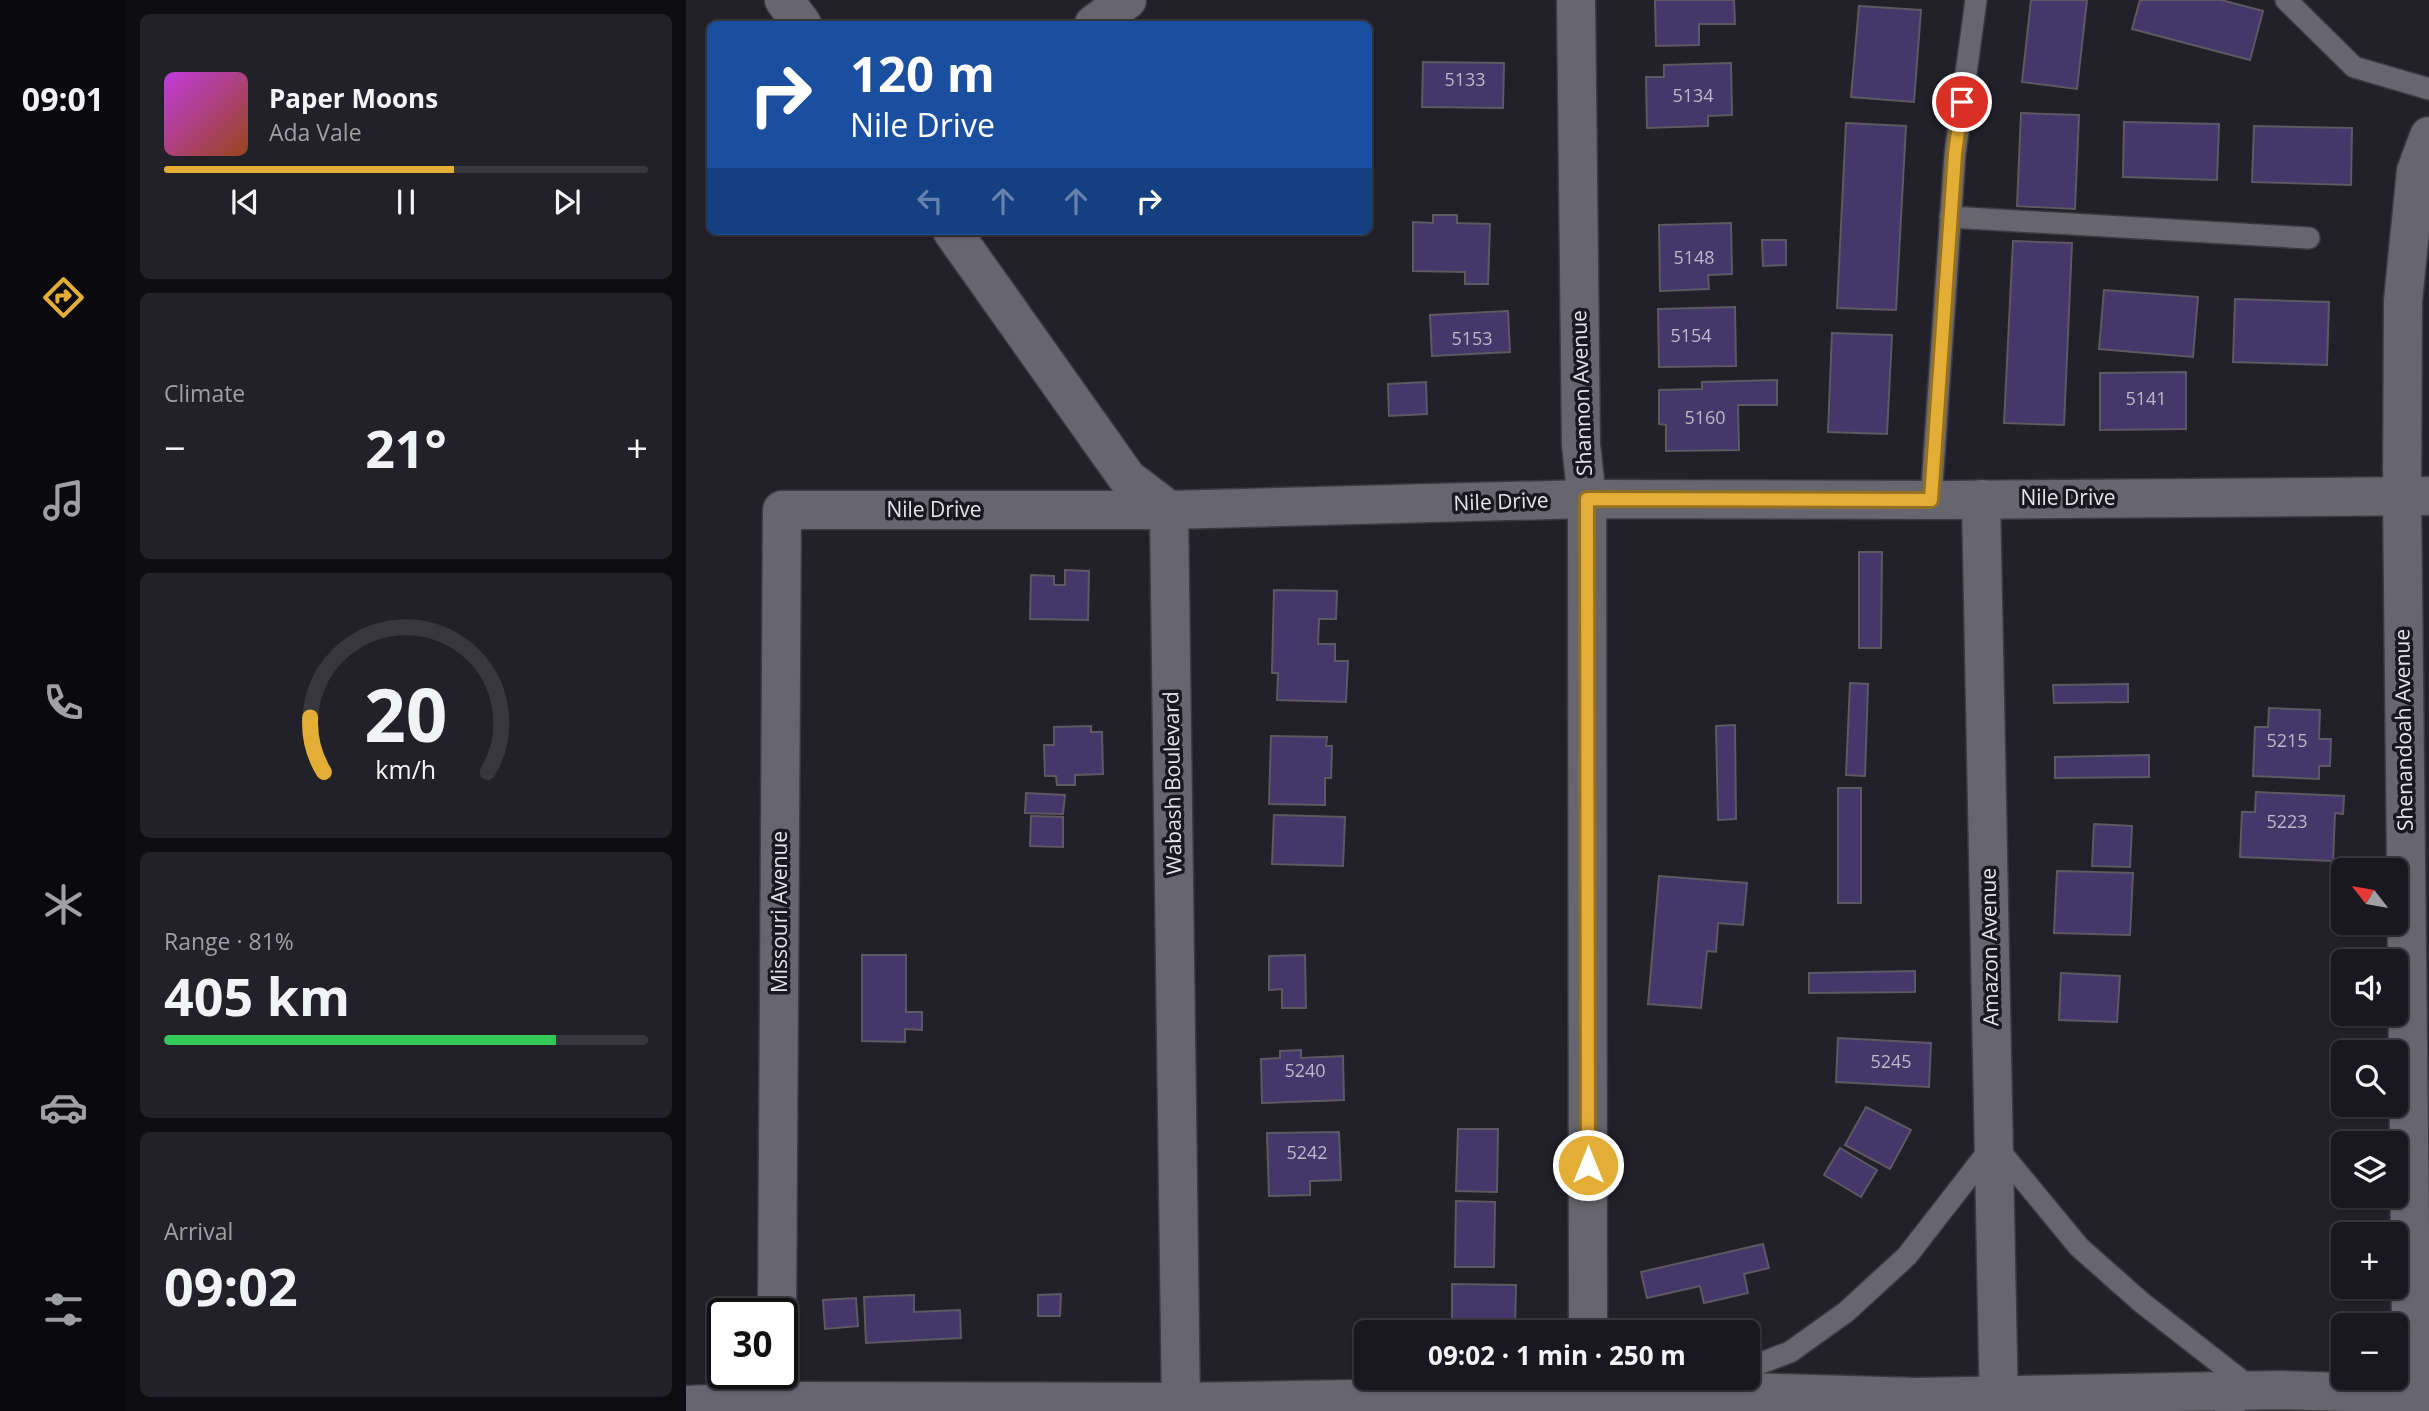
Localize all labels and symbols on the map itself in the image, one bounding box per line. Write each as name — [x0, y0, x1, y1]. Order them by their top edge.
house number: 5133 — [1444, 67, 1486, 91]
pin — [1932, 72, 1992, 132]
house number: 5134 — [1672, 83, 1714, 107]
house number: 5148 — [1673, 245, 1715, 269]
street label: Shannon Avenue — [1564, 310, 1598, 476]
house number: 5154 — [1670, 323, 1712, 347]
house number: 5153 — [1451, 326, 1493, 350]
house number: 5141 — [2125, 386, 2167, 410]
house number: 5160 — [1684, 405, 1726, 429]
street label: Nile Drive — [2020, 483, 2116, 511]
street label: Nile Drive — [1453, 485, 1549, 517]
street label: Nile Drive — [886, 495, 982, 523]
street label: Shenandoah Avenue — [2387, 629, 2419, 831]
street label: Wabash Boulevard — [1156, 691, 1188, 875]
house number: 5215 — [2266, 728, 2308, 752]
house number: 5223 — [2266, 809, 2308, 833]
street label: Missouri Avenue — [765, 831, 793, 993]
north arrow — [2331, 858, 2408, 934]
street label: Amazon Avenue — [1974, 868, 2004, 1026]
house number: 5245 — [1870, 1049, 1912, 1073]
house number: 5240 — [1284, 1058, 1326, 1082]
position arrow — [1551, 1128, 1625, 1202]
house number: 5242 — [1286, 1140, 1328, 1164]
speed limit sign: 30 — [707, 1298, 798, 1389]

